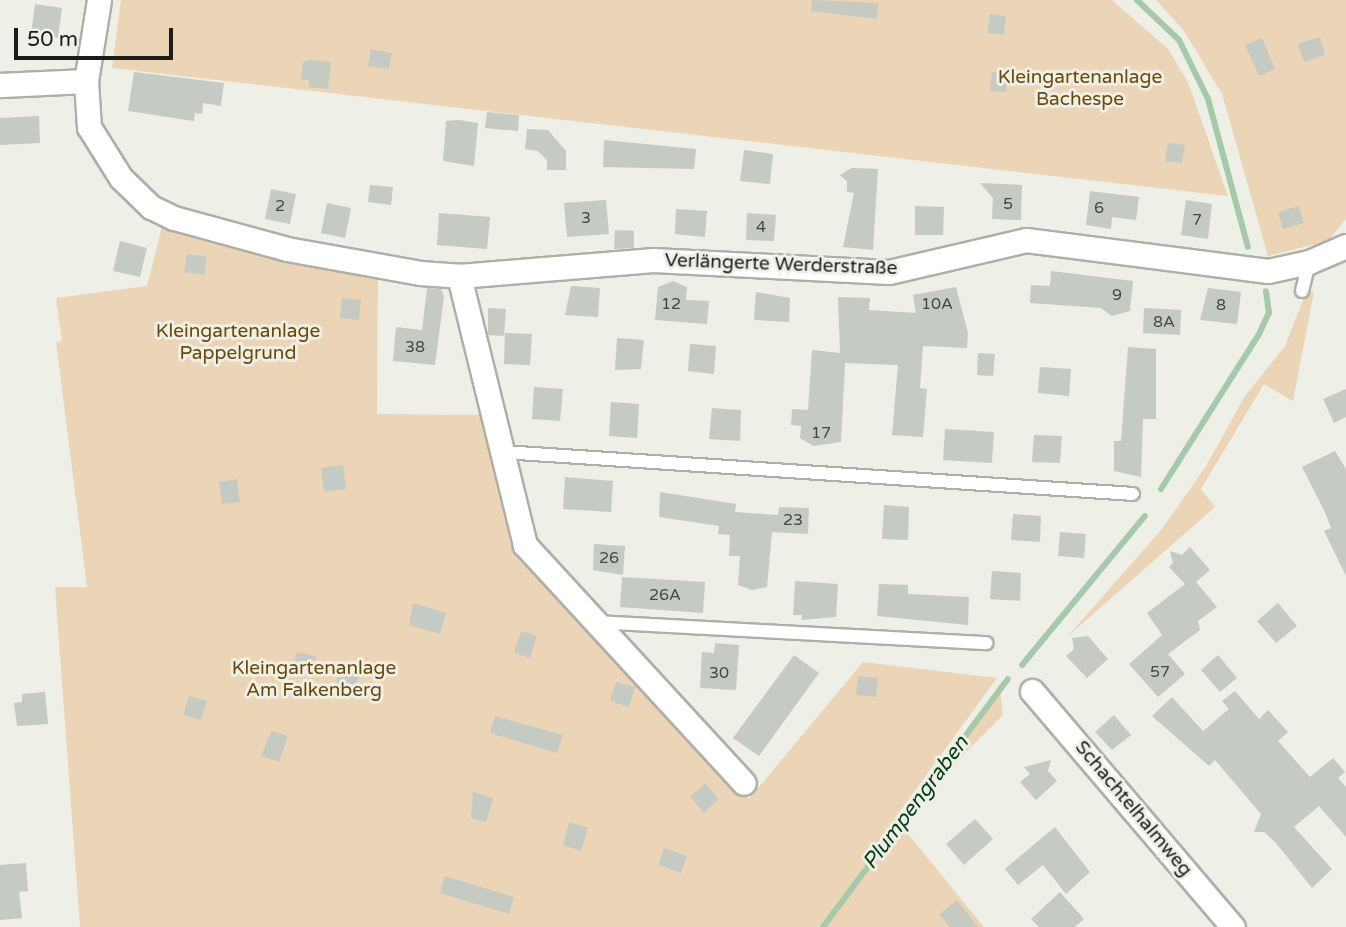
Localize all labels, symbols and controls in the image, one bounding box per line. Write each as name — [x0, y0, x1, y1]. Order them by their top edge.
scale bar — [18, 14, 177, 58]
text: 50 m — [27, 27, 78, 52]
park label: Kleingartenanlage Bachespe — [998, 67, 1162, 111]
house number: 5 — [1003, 194, 1013, 214]
house number: 2 — [275, 196, 285, 216]
house number: 6 — [1094, 198, 1104, 218]
house number: 3 — [581, 208, 591, 228]
house number: 7 — [1192, 210, 1202, 230]
house number: 4 — [756, 217, 766, 237]
street label: Verlängerte Werderstraße — [664, 250, 898, 280]
house number: 9 — [1112, 285, 1122, 305]
house number: 12 — [661, 294, 681, 314]
house number: 10A — [921, 294, 953, 314]
house number: 8 — [1216, 295, 1226, 315]
house number: 8A — [1153, 312, 1175, 332]
park label: Kleingartenanlage Pappelgrund — [156, 321, 320, 365]
house number: 38 — [405, 337, 425, 357]
house number: 17 — [811, 423, 831, 443]
house number: 23 — [783, 510, 803, 530]
house number: 26 — [599, 548, 619, 568]
house number: 26A — [649, 585, 681, 605]
park label: Kleingartenanlage Am Falkenberg — [232, 658, 396, 702]
house number: 57 — [1150, 662, 1170, 682]
house number: 30 — [709, 663, 729, 683]
water label: Plumpengraben — [858, 731, 974, 875]
street label: Schachtelhalmweg — [1070, 737, 1196, 881]

